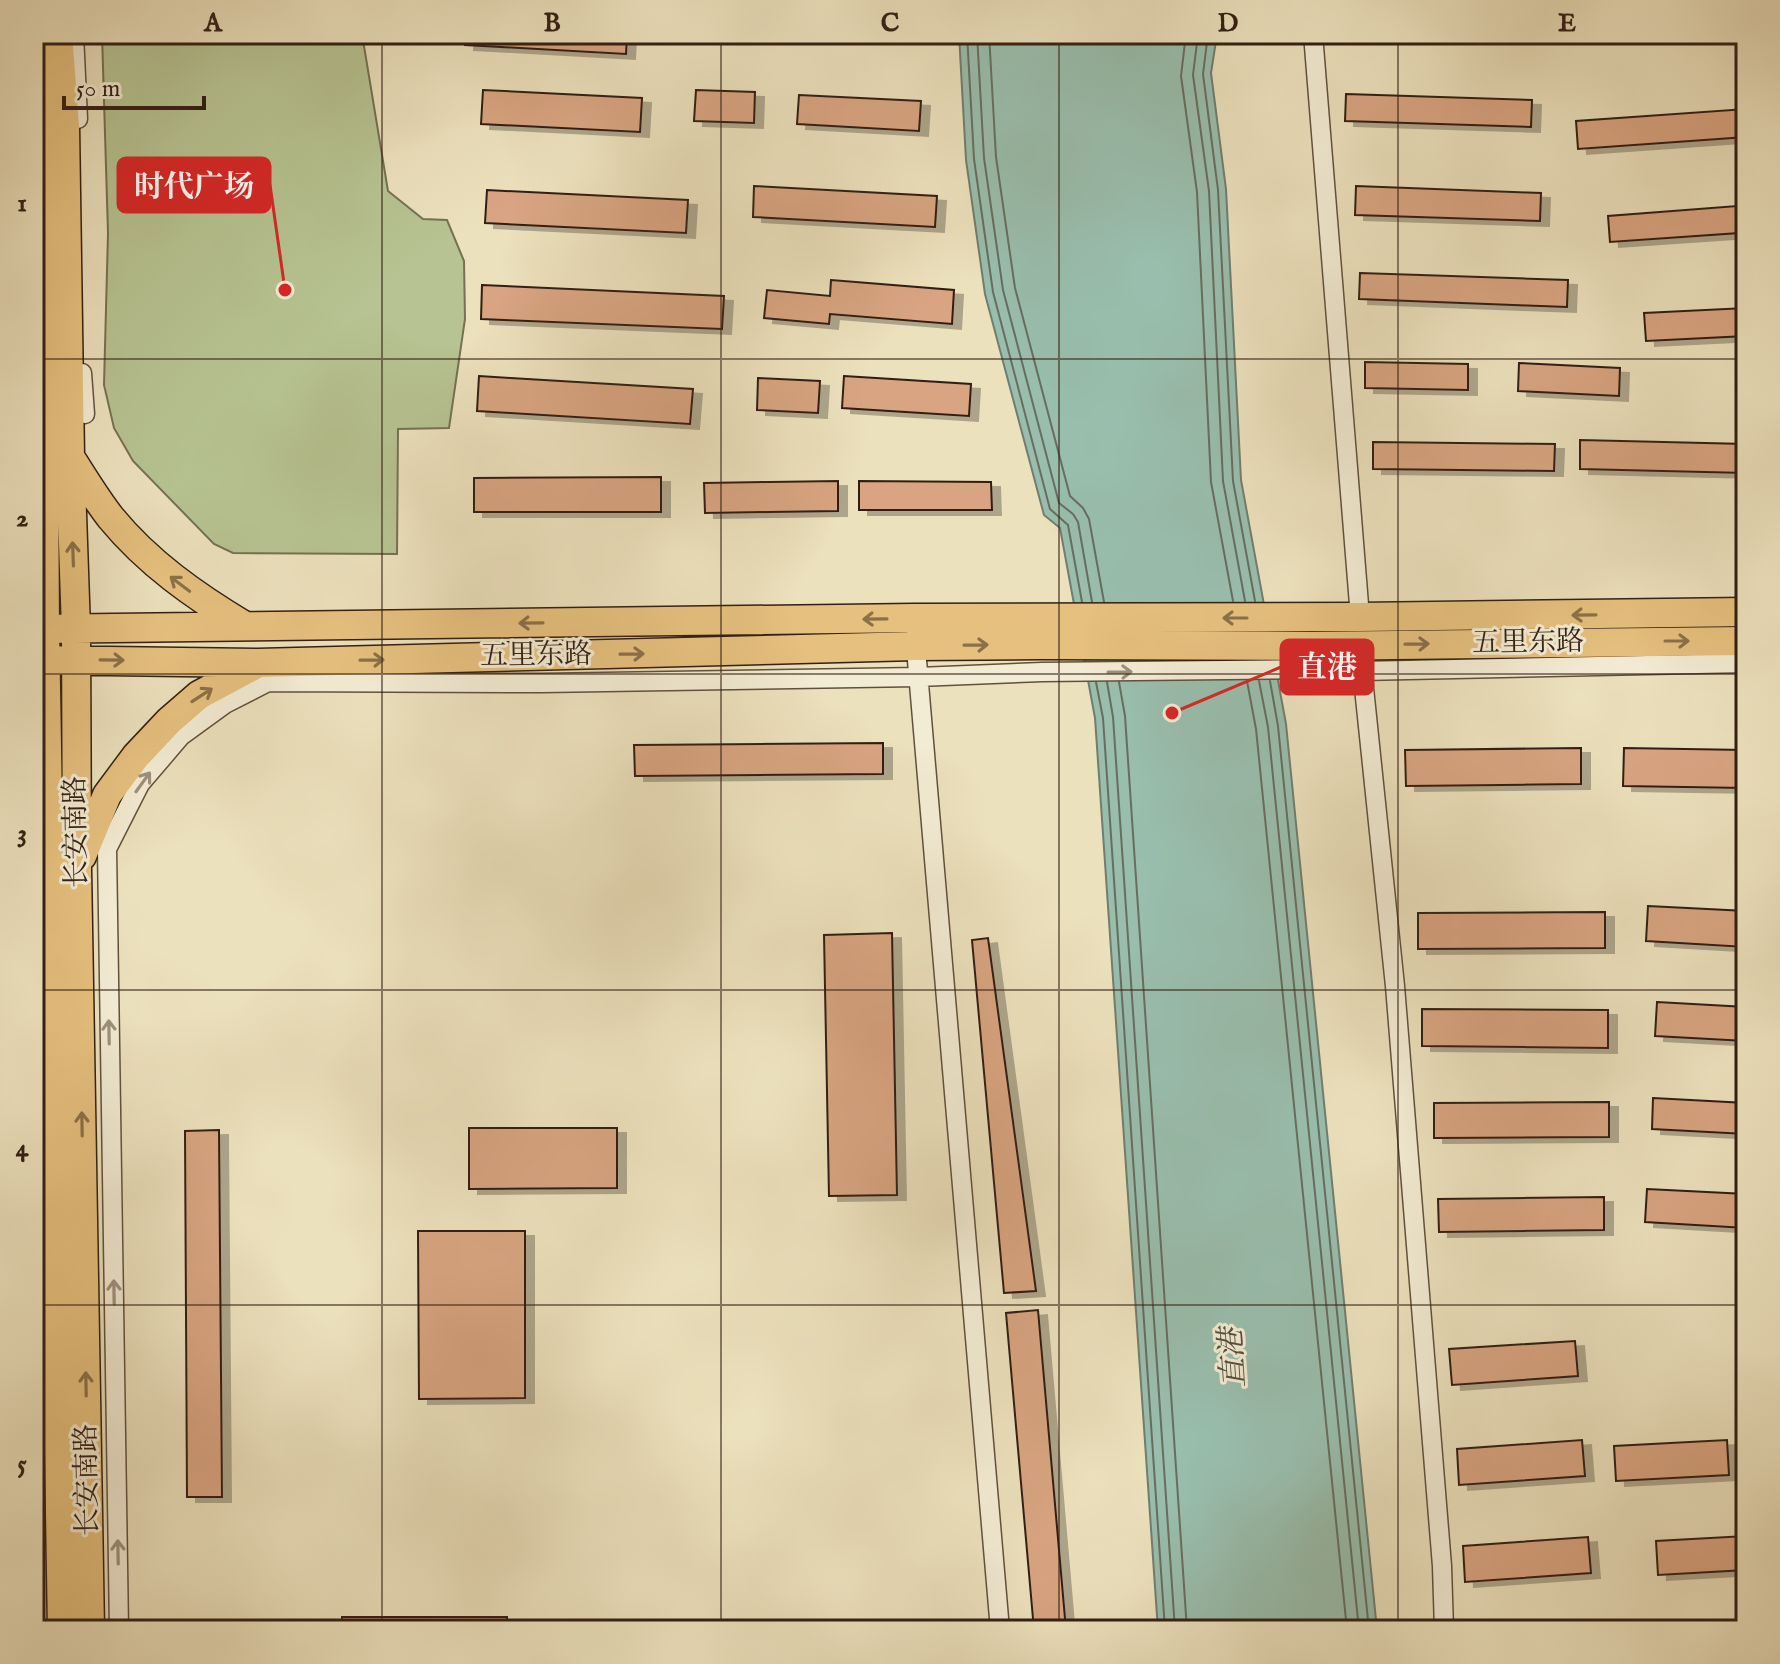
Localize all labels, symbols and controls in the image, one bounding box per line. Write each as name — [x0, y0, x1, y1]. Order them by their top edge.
text: A — [203, 7, 223, 40]
text: B — [543, 7, 561, 40]
text: C — [881, 7, 900, 40]
text: D — [1218, 7, 1239, 40]
text: E — [1558, 7, 1576, 40]
scale bar — [64, 60, 204, 110]
text: 50 m — [76, 74, 120, 105]
callout: 时代广场 — [118, 158, 270, 212]
text: 时代广场 — [134, 169, 254, 207]
text: 1 — [17, 187, 27, 220]
text: 2 — [16, 502, 28, 535]
one-way arrow — [66, 541, 81, 568]
one-way arrow — [170, 575, 191, 592]
one-way arrow — [1571, 607, 1598, 622]
one-way arrow — [1222, 610, 1249, 626]
one-way arrow — [862, 611, 889, 627]
one-way arrow — [518, 615, 545, 631]
street label: 五里东路 — [1472, 625, 1584, 661]
one-way arrow — [1663, 634, 1690, 649]
one-way arrow — [1403, 636, 1430, 652]
street label: 五里东路 — [480, 638, 592, 674]
one-way arrow — [962, 638, 989, 653]
callout: 直港 — [1281, 640, 1373, 694]
one-way arrow — [618, 646, 645, 661]
text: 直港 — [1297, 650, 1357, 688]
one-way arrow — [98, 653, 125, 668]
one-way arrow — [358, 653, 385, 668]
one-way arrow — [1106, 664, 1133, 679]
one-way arrow — [190, 686, 212, 703]
one-way arrow — [135, 771, 151, 793]
street label: 长安南路 — [59, 776, 95, 888]
text: 3 — [17, 817, 27, 850]
one-way arrow — [102, 1019, 117, 1046]
one-way arrow — [74, 1111, 89, 1138]
text: 4 — [16, 1132, 30, 1165]
one-way arrow — [106, 1279, 121, 1306]
water label: 直港 — [1213, 1323, 1255, 1389]
one-way arrow — [78, 1371, 94, 1398]
street label: 长安南路 — [70, 1424, 106, 1536]
text: 5 — [17, 1448, 27, 1481]
one-way arrow — [110, 1539, 125, 1566]

